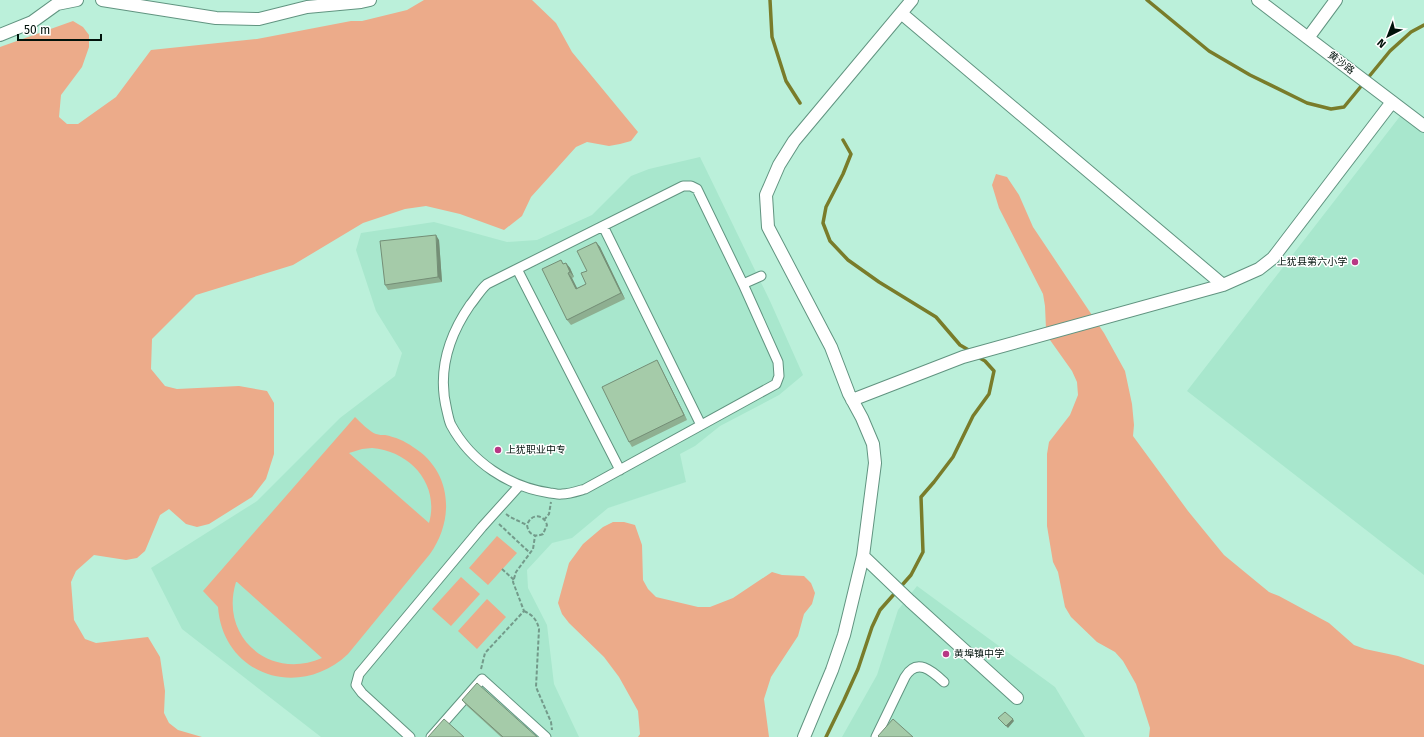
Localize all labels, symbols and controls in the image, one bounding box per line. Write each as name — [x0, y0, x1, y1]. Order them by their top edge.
scale bar — [18, 16, 101, 42]
north arrow — [1368, 16, 1408, 56]
text: 50 m — [24, 23, 50, 37]
text: N — [1375, 36, 1389, 50]
street label: 黄沙路 — [1325, 49, 1357, 77]
place label: 上犹县第六小学 — [1277, 256, 1347, 268]
marker: 上犹县第六小学 — [1350, 257, 1360, 267]
place label: 上犹职业中专 — [506, 444, 566, 456]
marker: 上犹职业中专 — [493, 445, 503, 455]
place label: 黄埠镇中学 — [954, 648, 1004, 660]
marker: 黄埠镇中学 — [941, 649, 951, 659]

